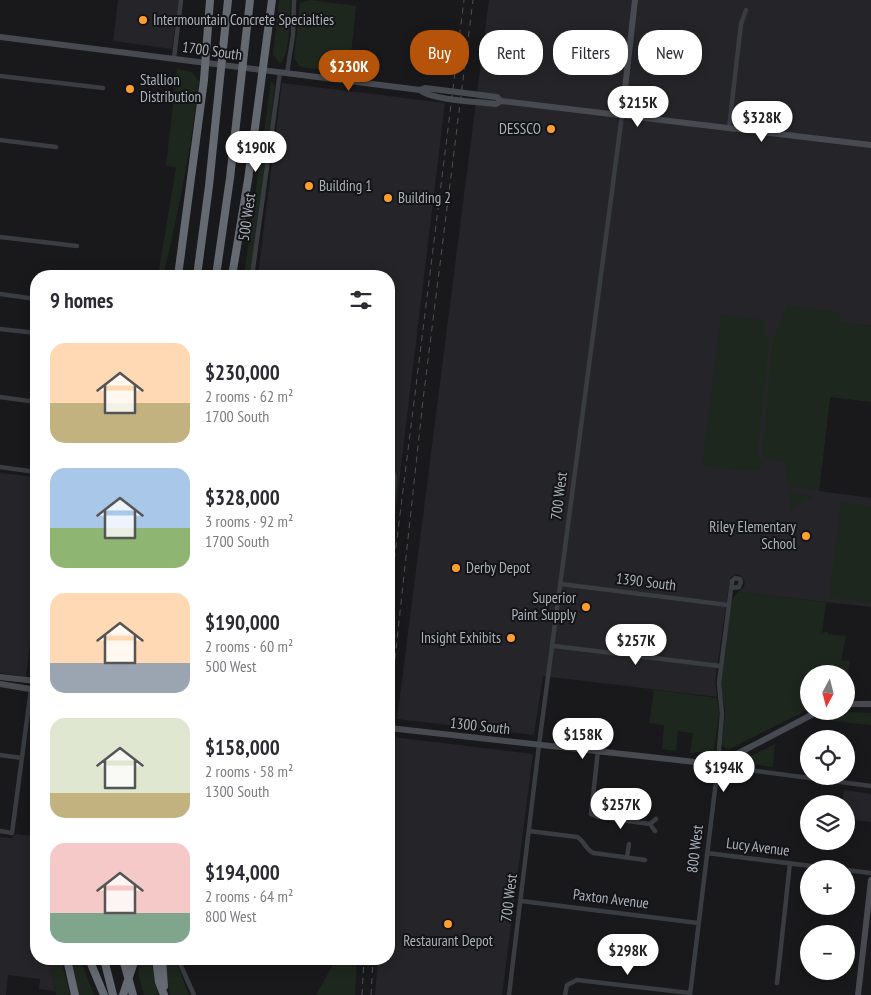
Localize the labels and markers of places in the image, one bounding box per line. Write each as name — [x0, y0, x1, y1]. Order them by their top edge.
place label: Intermountain Concrete Specialties — [153, 10, 334, 29]
marker: Intermountain Concrete Specialties — [137, 14, 149, 26]
pin: $230K — [314, 49, 384, 92]
place label: Stallion Distribution — [140, 70, 201, 106]
marker: Stallion Distribution — [124, 83, 136, 95]
pin: $215K — [603, 86, 673, 128]
pin: $328K — [727, 100, 797, 143]
place label: DESSCO — [499, 119, 541, 138]
marker: DESSCO — [545, 123, 557, 135]
pin: $190K — [221, 130, 291, 173]
place label: Building 1 — [319, 176, 372, 195]
marker: Building 1 — [303, 180, 315, 192]
place label: Building 2 — [398, 188, 451, 207]
marker: Building 2 — [382, 192, 394, 204]
place label: Riley Elementary School — [709, 517, 796, 553]
marker: Riley Elementary School — [800, 530, 812, 542]
place label: Derby Depot — [466, 558, 530, 577]
marker: Derby Depot — [450, 562, 462, 574]
place label: Superior Paint Supply — [511, 588, 577, 624]
marker: Superior Paint Supply — [580, 601, 592, 613]
pin: $257K — [601, 624, 671, 666]
place label: Insight Exhibits — [421, 628, 501, 647]
marker: Insight Exhibits — [505, 632, 517, 644]
pin: $158K — [548, 718, 618, 760]
pin: $194K — [689, 750, 759, 793]
pin: $257K — [586, 788, 656, 830]
marker: Restaurant Depot — [442, 918, 454, 930]
place label: Restaurant Depot — [403, 931, 493, 950]
pin: $298K — [593, 934, 663, 976]

